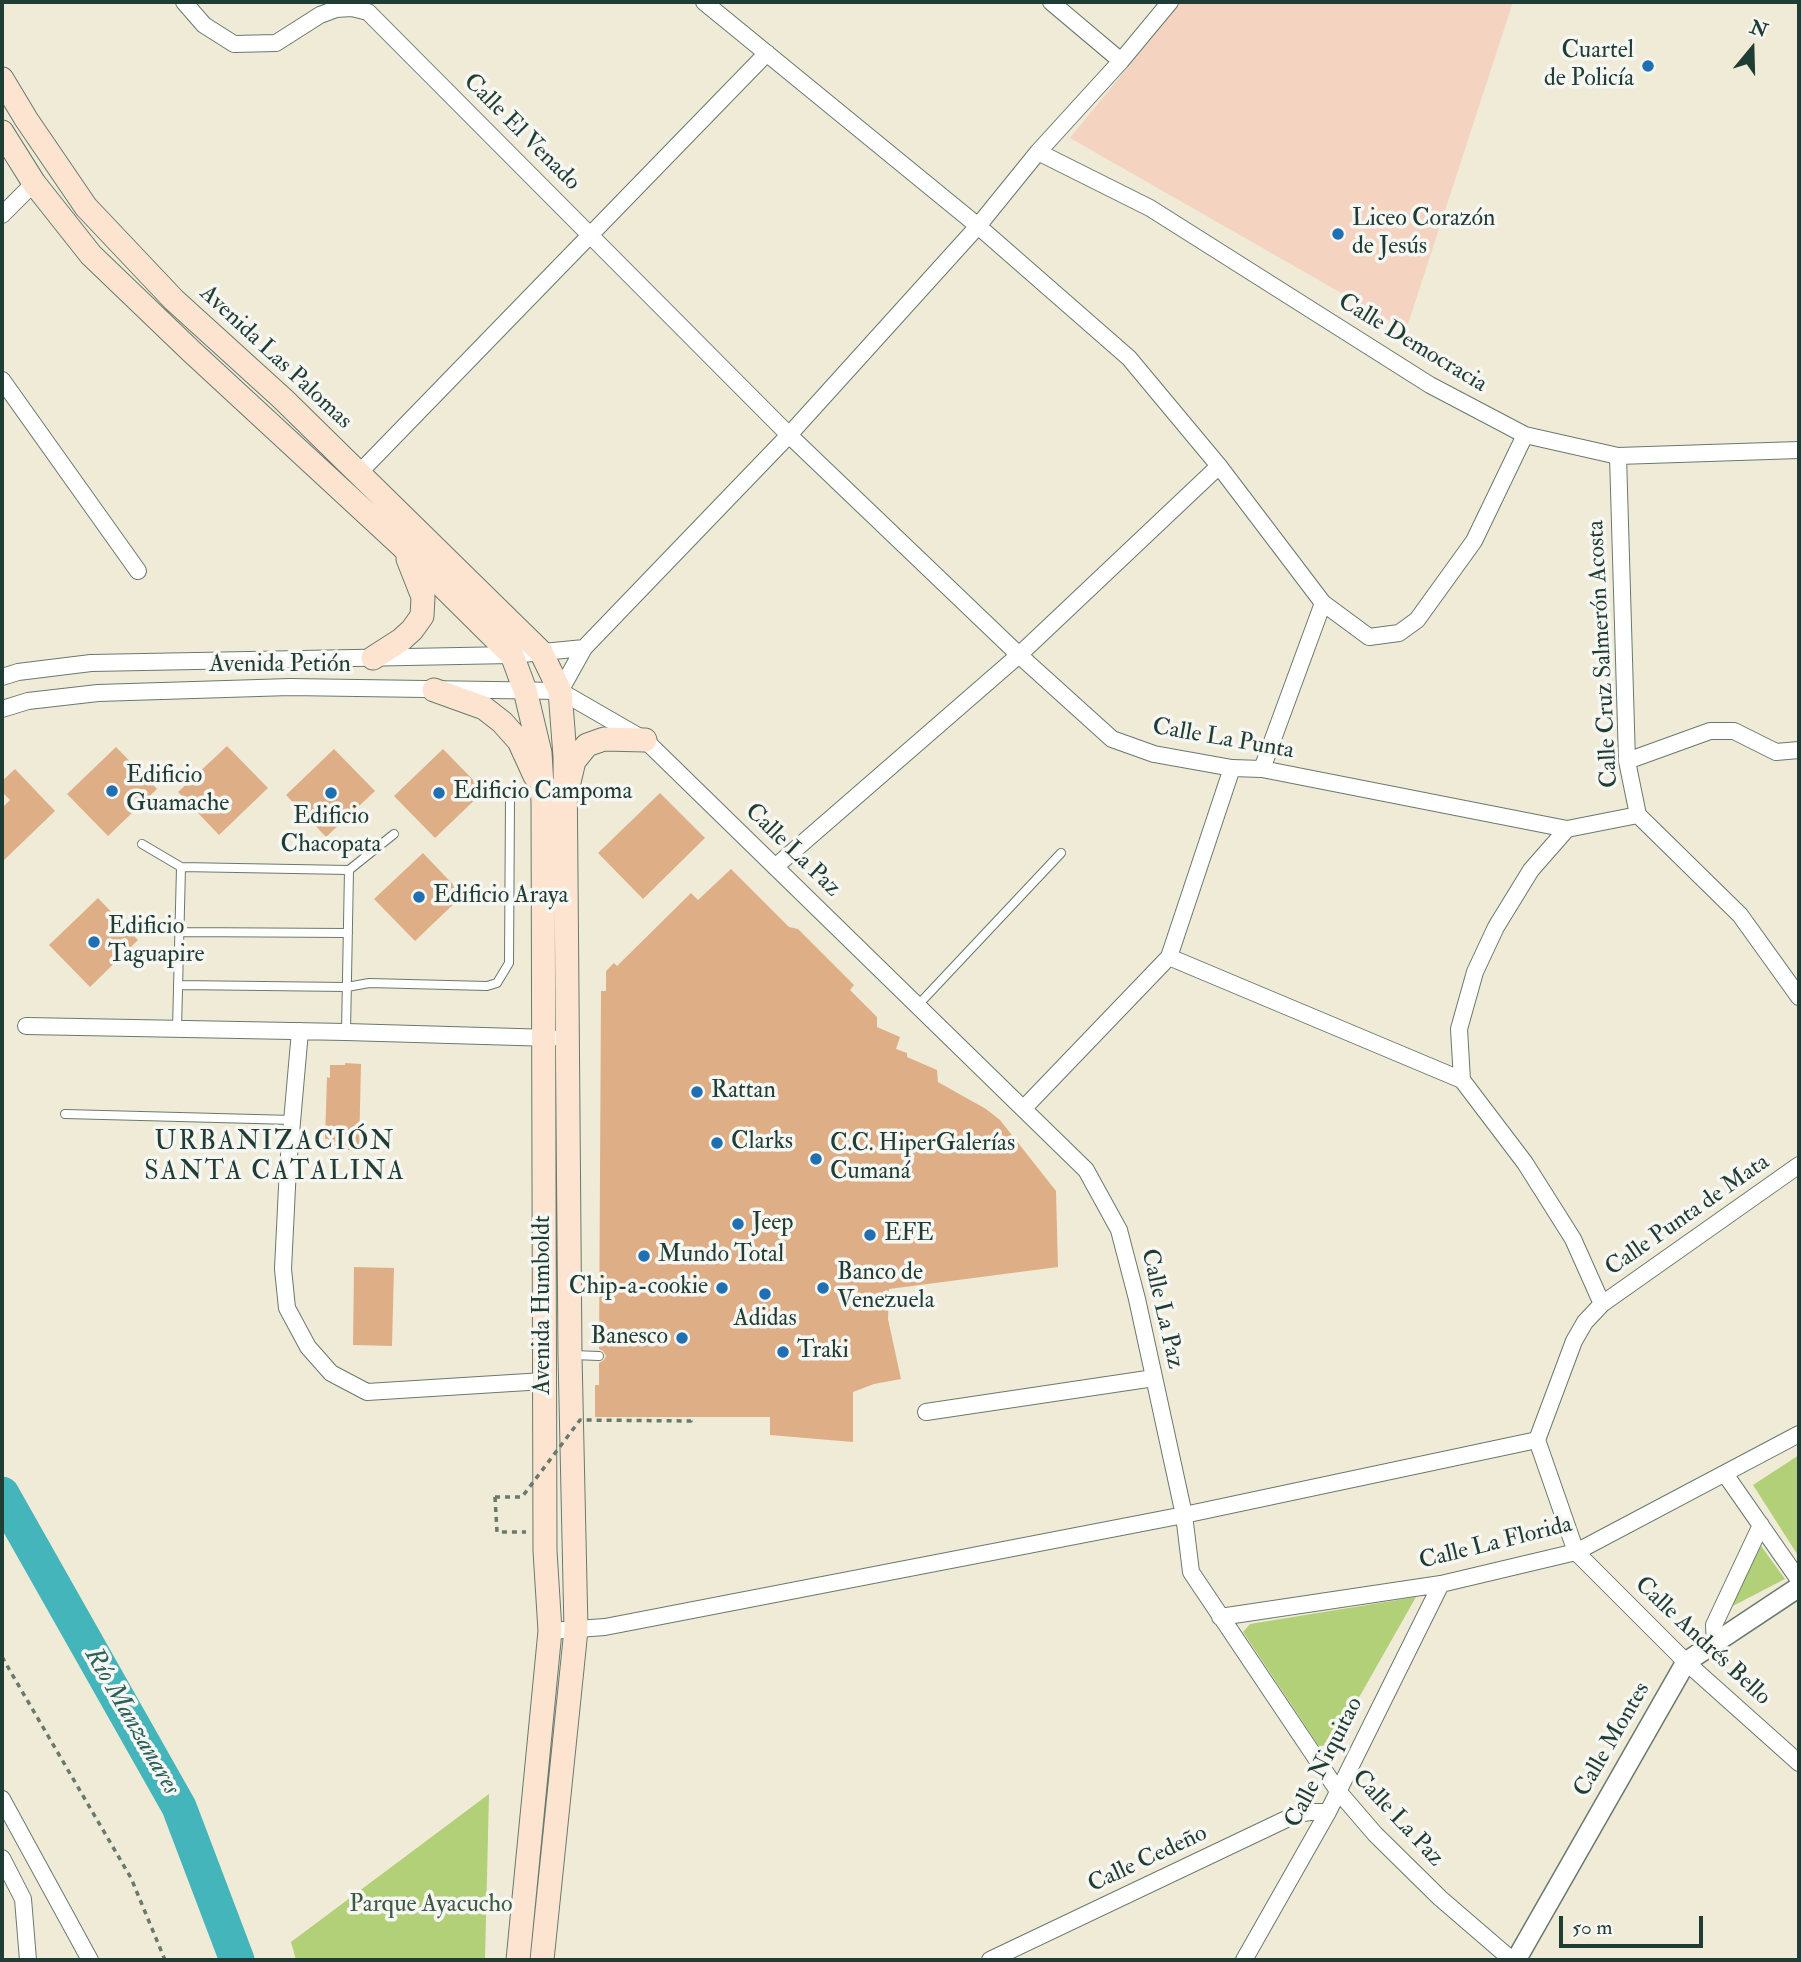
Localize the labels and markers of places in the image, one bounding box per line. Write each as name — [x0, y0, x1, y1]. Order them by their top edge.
place label: Cuartel de Policía — [1544, 38, 1634, 94]
marker: Cuartel de Policía — [1640, 58, 1656, 74]
place label: Liceo Corazón de Jesús — [1352, 206, 1495, 262]
marker: Liceo Corazón de Jesús — [1330, 226, 1346, 242]
place label: Edificio Guamache — [126, 763, 229, 819]
place label: Edificio Campoma — [453, 779, 632, 807]
marker: Edificio Guamache — [104, 783, 120, 799]
marker: Edificio Chacopata — [323, 785, 339, 801]
marker: Edificio Campoma — [431, 785, 447, 801]
place label: Edificio Chacopata — [281, 804, 381, 860]
place label: Edificio Araya — [433, 883, 568, 911]
marker: Edificio Araya — [411, 889, 427, 905]
place label: Edificio Taguapire — [108, 914, 205, 970]
marker: Edificio Taguapire — [86, 934, 102, 950]
place label: Rattan — [711, 1078, 776, 1106]
marker: Rattan — [689, 1084, 705, 1100]
place label: Clarks — [731, 1129, 793, 1157]
place label: C.C. HiperGalerías Cumaná — [830, 1131, 1015, 1187]
marker: Clarks — [709, 1135, 725, 1151]
marker: C.C. HiperGalerías Cumaná — [808, 1151, 824, 1167]
place label: Jeep — [752, 1210, 793, 1238]
marker: Jeep — [730, 1216, 746, 1232]
place label: EFE — [884, 1221, 934, 1249]
marker: EFE — [862, 1227, 878, 1243]
place label: Mundo Total — [658, 1242, 784, 1270]
marker: Mundo Total — [636, 1248, 652, 1264]
place label: Banco de Venezuela — [837, 1260, 935, 1316]
place label: Chip-a-cookie — [569, 1274, 708, 1302]
marker: Chip-a-cookie — [714, 1280, 730, 1296]
marker: Banco de Venezuela — [815, 1280, 831, 1296]
marker: Adidas — [757, 1286, 773, 1302]
place label: Adidas — [733, 1306, 797, 1334]
place label: Banesco — [591, 1324, 668, 1352]
marker: Banesco — [674, 1330, 690, 1346]
place label: Traki — [797, 1338, 849, 1366]
marker: Traki — [775, 1344, 791, 1360]

